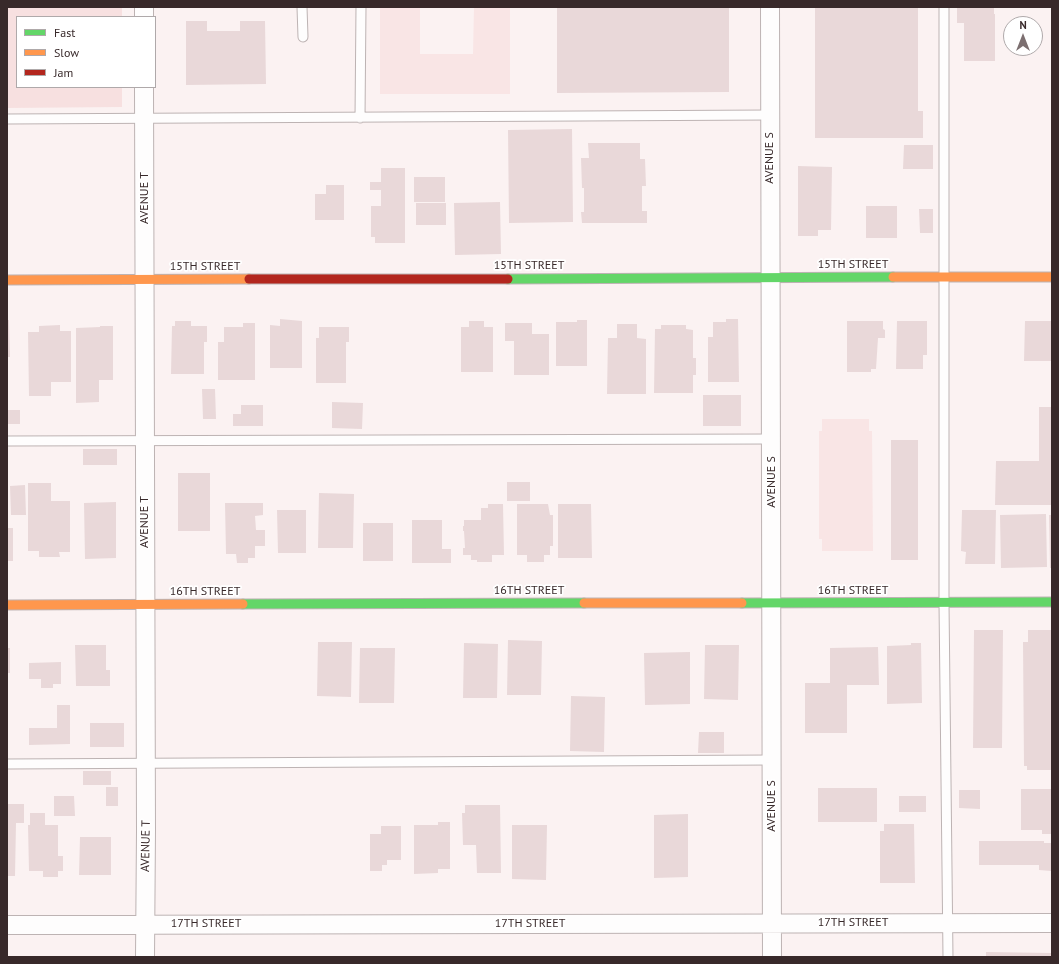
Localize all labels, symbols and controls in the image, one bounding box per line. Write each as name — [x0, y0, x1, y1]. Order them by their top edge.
legend — [16, 16, 156, 88]
north arrow — [1003, 16, 1043, 56]
text: N — [1019, 18, 1027, 32]
text: Fast — [54, 25, 75, 40]
text: Slow — [54, 45, 79, 60]
text: Jam — [54, 65, 73, 80]
street label: AVENUE S — [763, 132, 777, 184]
street label: AVENUE T — [138, 172, 152, 224]
street label: 15TH STREET — [818, 258, 888, 272]
street label: 15TH STREET — [494, 259, 564, 273]
street label: 15TH STREET — [170, 260, 240, 274]
street label: AVENUE S — [765, 456, 779, 508]
street label: AVENUE T — [138, 496, 152, 548]
street label: 16TH STREET — [494, 584, 564, 598]
street label: 16TH STREET — [818, 584, 888, 598]
street label: 16TH STREET — [170, 585, 240, 599]
street label: AVENUE S — [765, 780, 779, 832]
street label: AVENUE T — [138, 820, 154, 872]
street label: 17TH STREET — [818, 916, 888, 930]
street label: 17TH STREET — [171, 917, 241, 931]
street label: 17TH STREET — [495, 917, 565, 931]

